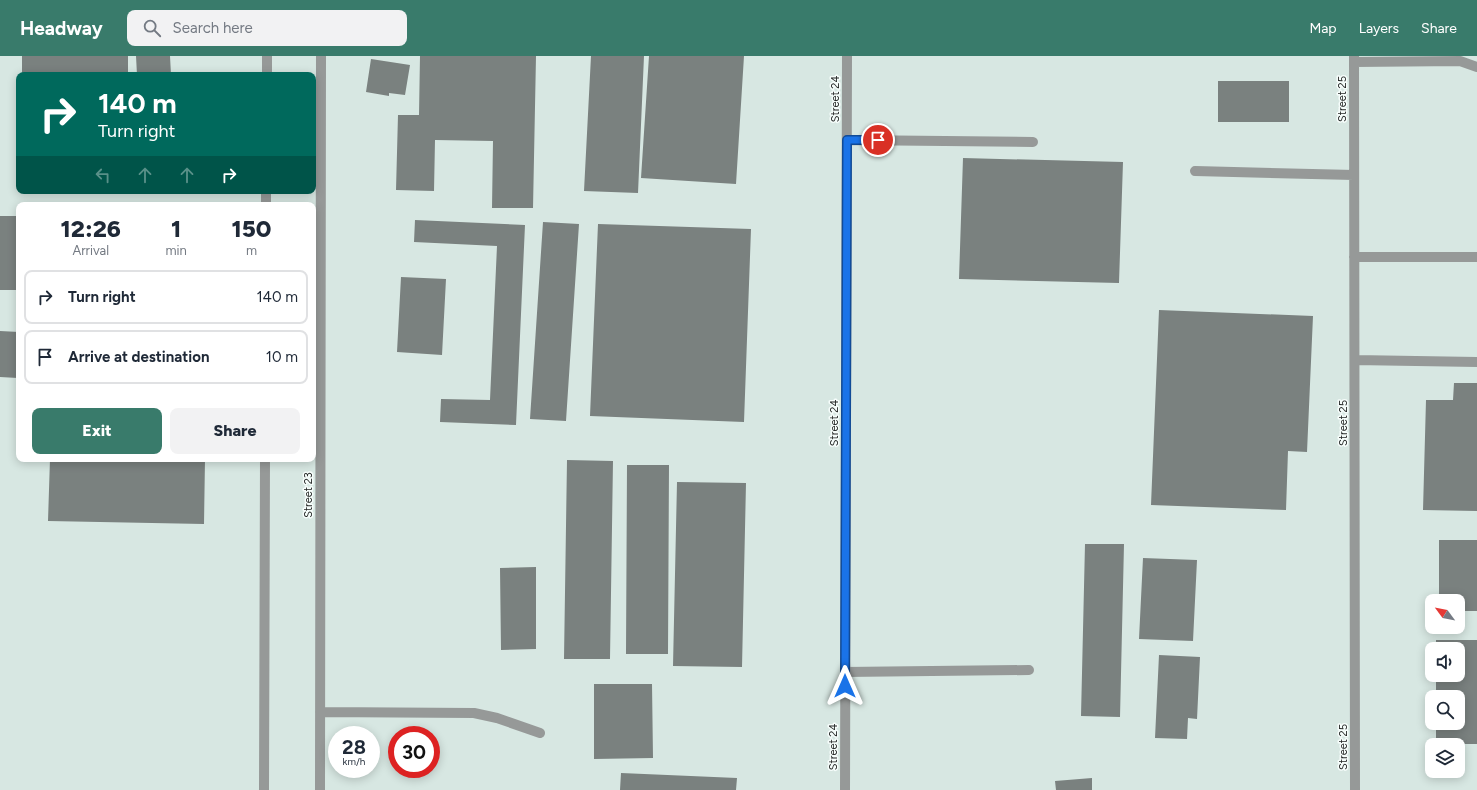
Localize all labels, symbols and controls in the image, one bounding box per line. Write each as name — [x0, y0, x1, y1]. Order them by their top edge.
search box — [127, 10, 407, 46]
text: Headway — [20, 17, 103, 40]
icon: search — [141, 17, 163, 39]
text: Search here — [173, 19, 253, 37]
text: Map — [1309, 20, 1337, 37]
text: Layers — [1359, 20, 1399, 37]
text: Share — [1421, 20, 1457, 37]
street label: Street 24 — [829, 76, 842, 122]
street label: Street 25 — [1336, 76, 1349, 122]
text: 140 m — [98, 86, 177, 120]
icon: right — [32, 88, 84, 140]
text: Turn right — [98, 120, 175, 142]
pin — [861, 123, 895, 157]
icon: arrive — [867, 129, 889, 151]
icon: left — [92, 164, 114, 186]
icon: ahead — [134, 164, 156, 186]
icon: ahead — [176, 164, 198, 186]
icon: right — [218, 164, 240, 186]
text: 12:26 — [61, 214, 121, 243]
text: 1 — [171, 214, 181, 243]
text: 150 — [231, 214, 271, 243]
text: Arrival — [72, 243, 109, 258]
text: min — [166, 243, 187, 258]
text: m — [246, 243, 257, 258]
icon: right — [34, 286, 56, 308]
text: Turn right — [68, 288, 136, 306]
text: 140 m — [256, 288, 298, 306]
icon: arrive — [34, 346, 56, 368]
text: Arrive at destination — [68, 348, 209, 366]
text: 10 m — [266, 348, 298, 366]
street label: Street 24 — [828, 400, 841, 446]
street label: Street 25 — [1337, 400, 1350, 446]
button: Exit — [32, 408, 162, 454]
button: Share — [170, 408, 300, 454]
street label: Street 23 — [302, 472, 315, 518]
north arrow — [1425, 594, 1465, 634]
map controls — [1425, 594, 1465, 778]
button: sound — [1425, 642, 1465, 682]
position arrow — [824, 665, 866, 707]
button: search — [1425, 690, 1465, 730]
street label: Street 24 — [827, 724, 840, 770]
street label: Street 25 — [1337, 724, 1350, 770]
speed limit sign: 30 — [388, 726, 440, 778]
text: 28 — [342, 735, 366, 759]
button: layers — [1425, 738, 1465, 778]
text: km/h — [343, 755, 365, 768]

